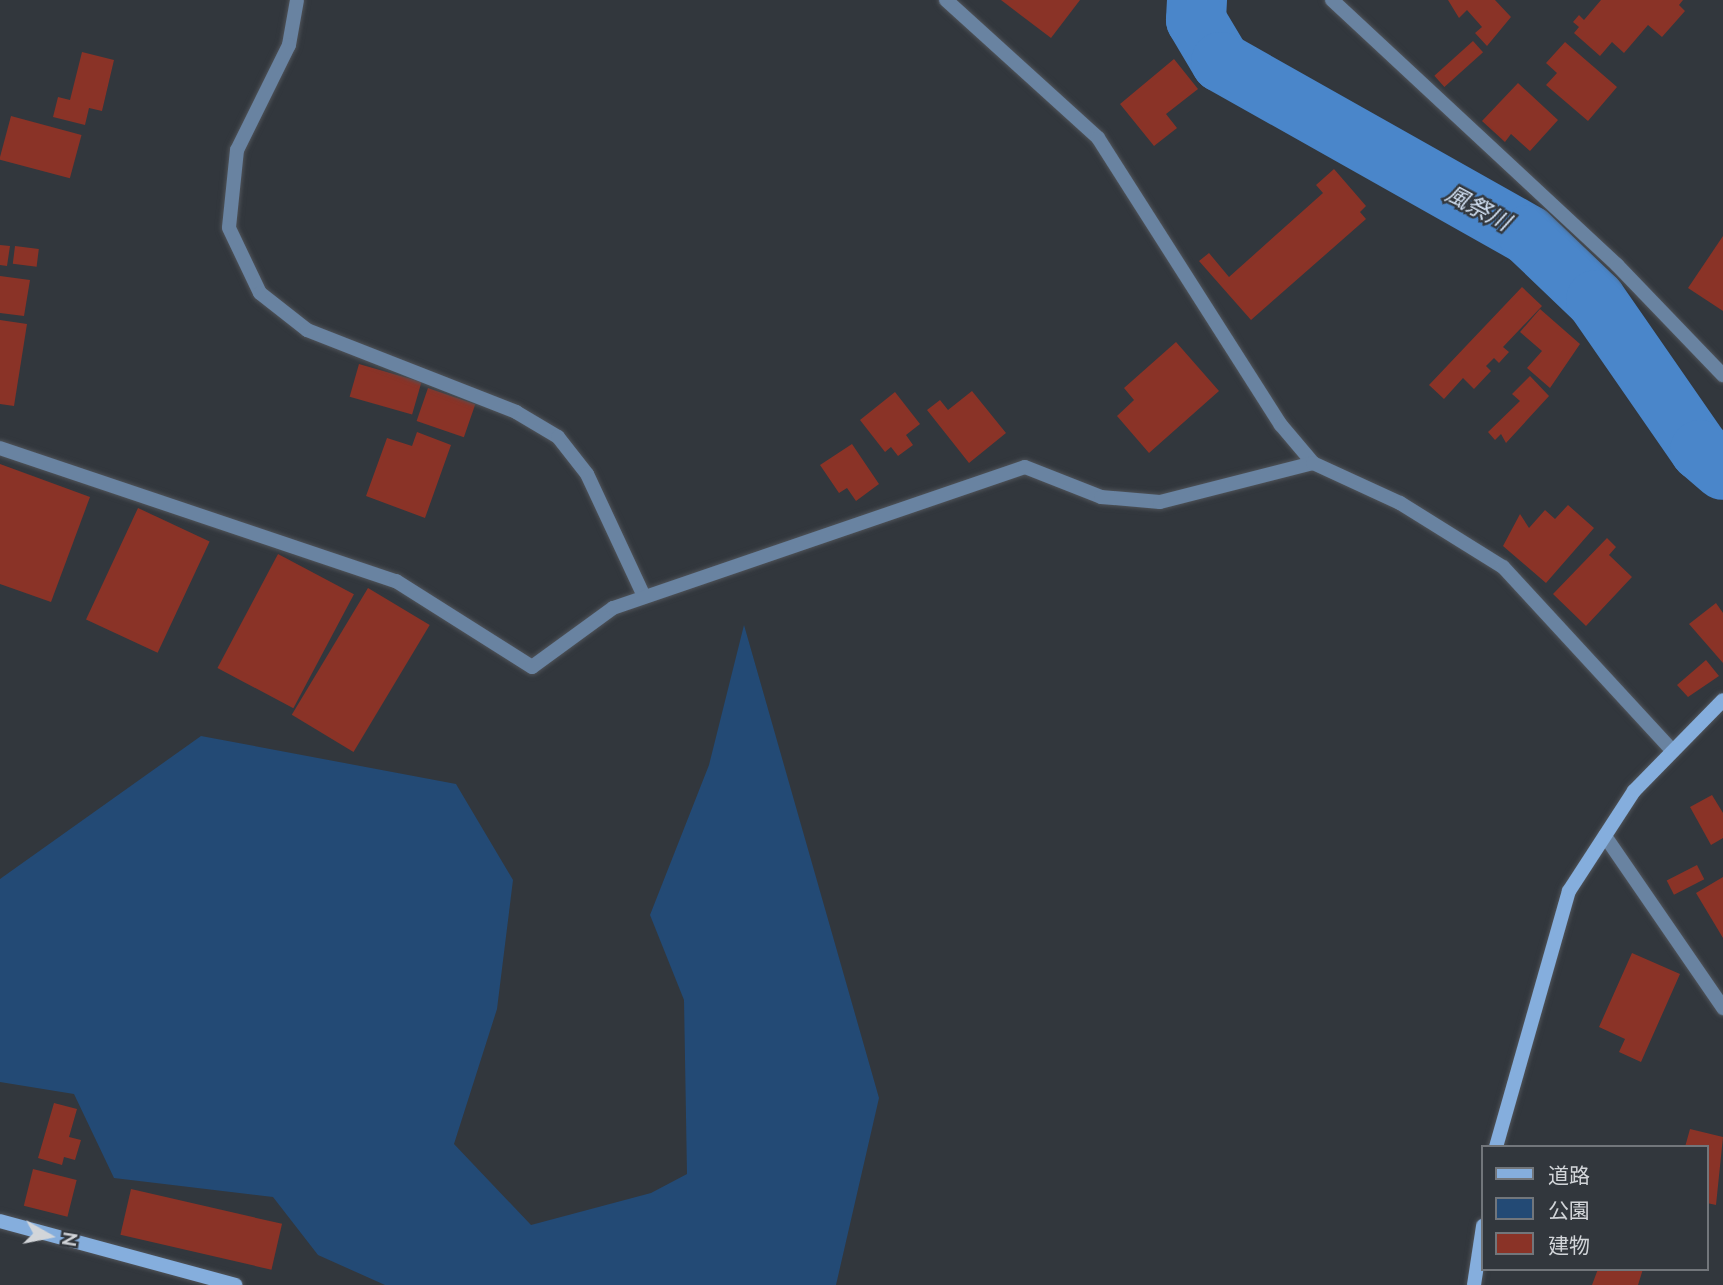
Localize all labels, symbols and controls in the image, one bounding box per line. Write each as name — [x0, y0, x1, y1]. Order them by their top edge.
water label: 風祭川 — [1441, 180, 1515, 236]
legend — [1482, 1145, 1709, 1271]
text: 道路 — [1548, 1162, 1590, 1188]
text: 公園 — [1548, 1197, 1590, 1223]
north arrow — [14, 1201, 84, 1271]
text: N — [57, 1230, 83, 1248]
text: 建物 — [1548, 1232, 1590, 1258]

